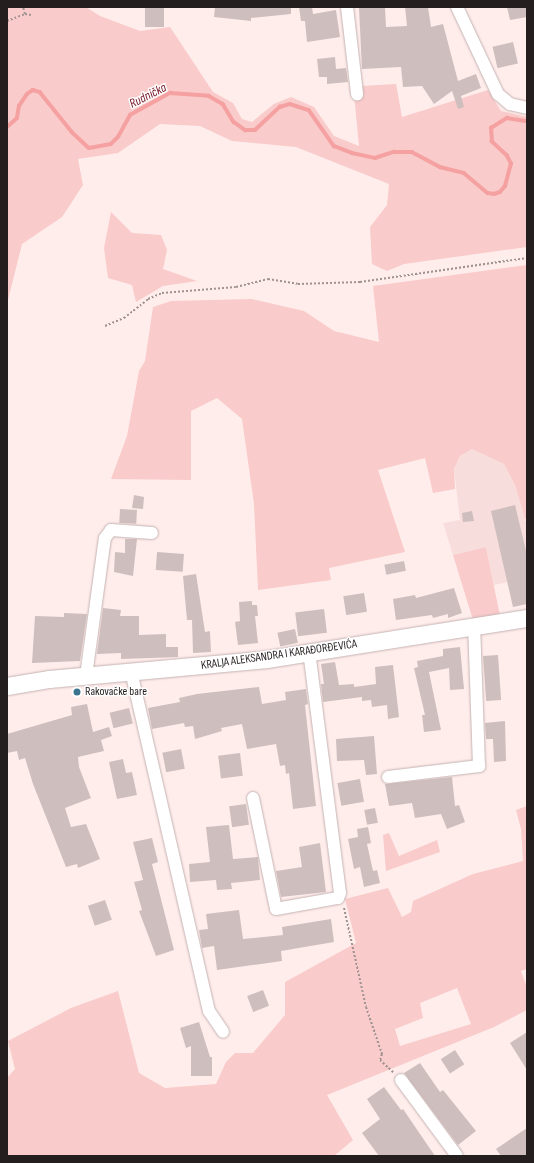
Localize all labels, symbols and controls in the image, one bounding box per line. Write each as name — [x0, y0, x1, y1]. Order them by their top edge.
water label: Rudnička — [127, 80, 169, 112]
street label: KRALJA ALEKSANDRA I KARAĐORĐEVIĆA — [200, 637, 358, 673]
place label: Rakovačke bare — [85, 685, 147, 699]
marker: Rakovačke bare — [72, 687, 82, 697]

